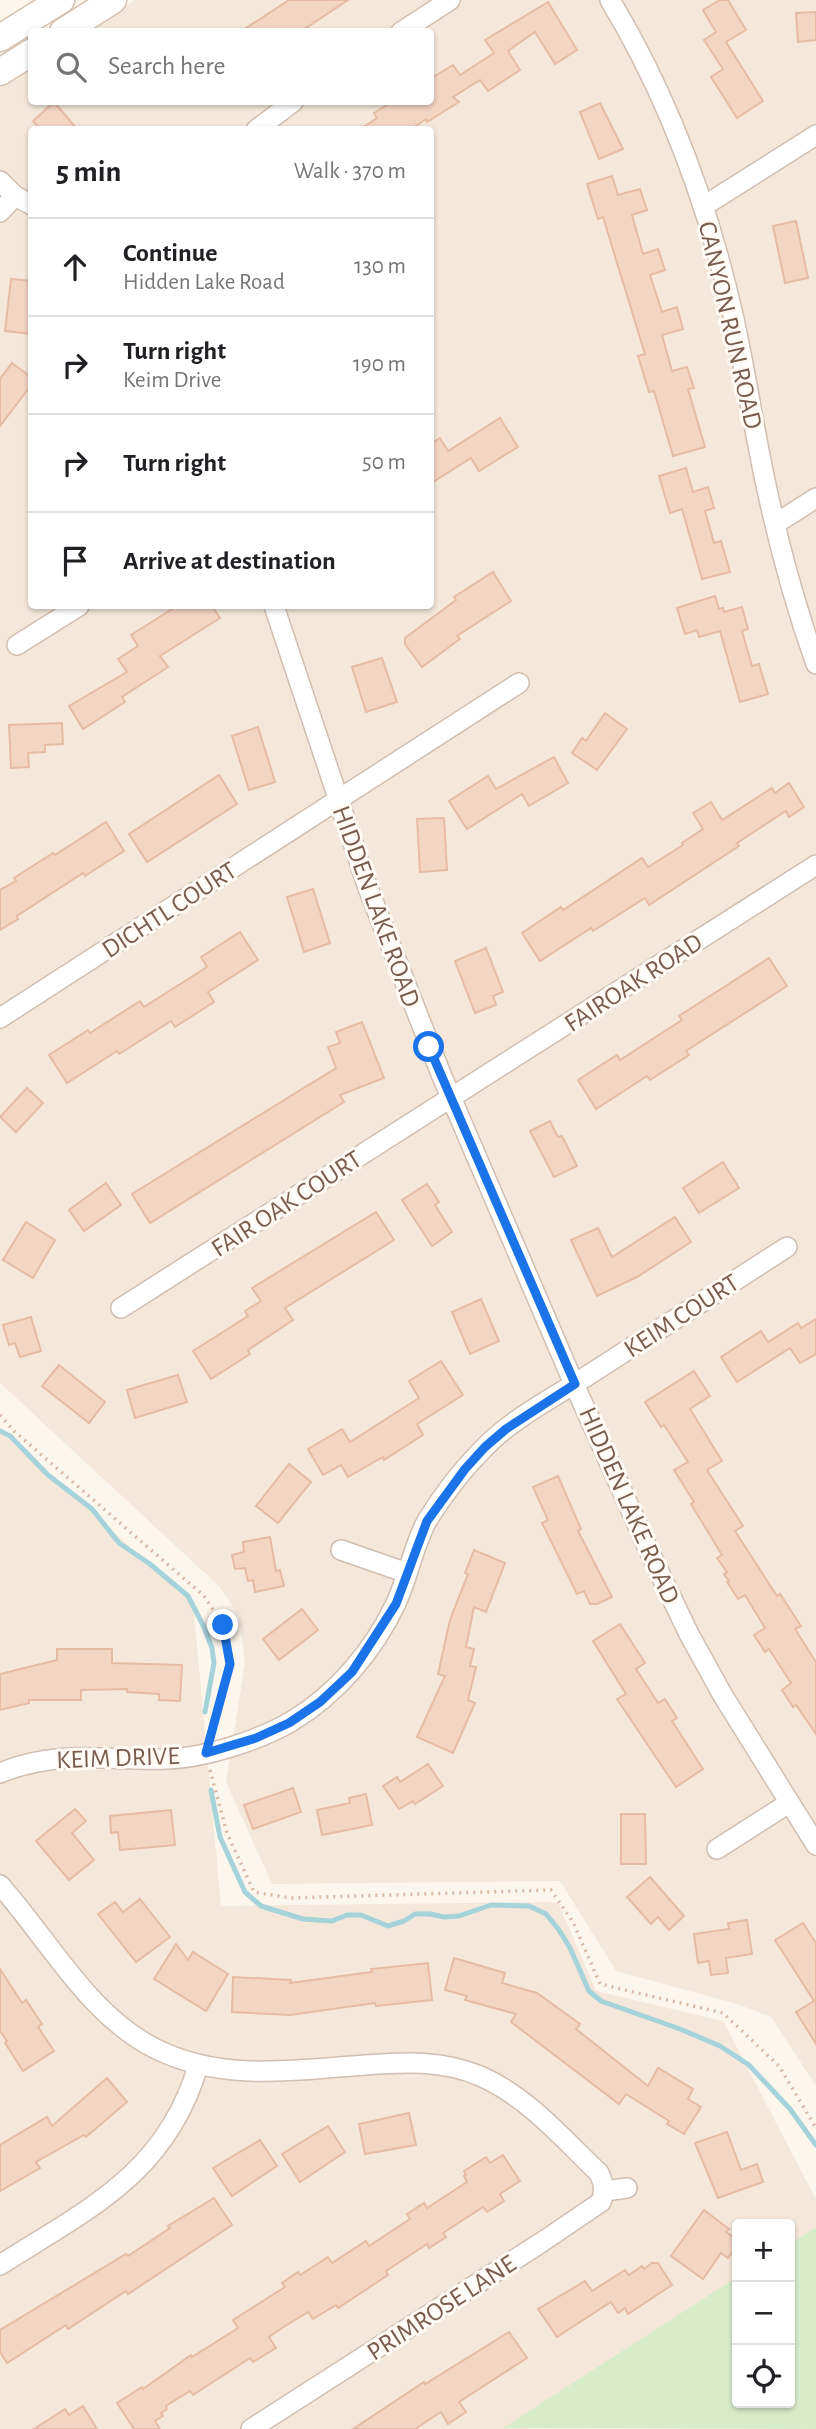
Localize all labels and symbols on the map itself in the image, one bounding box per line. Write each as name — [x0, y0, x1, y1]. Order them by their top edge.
street label: CANYON RUN ROAD — [694, 219, 767, 431]
street label: HIDDEN LAKE ROAD — [328, 802, 425, 1010]
street label: DICHTL COURT — [98, 857, 242, 963]
street label: FAIROAK ROAD — [560, 929, 707, 1037]
route start — [413, 1031, 444, 1062]
street label: FAIR OAK COURT — [207, 1146, 367, 1262]
street label: KEIM COURT — [620, 1269, 744, 1362]
street label: HIDDEN LAKE ROAD — [574, 1403, 684, 1608]
route end — [207, 1609, 238, 1640]
street label: KEIM DRIVE — [56, 1743, 180, 1773]
street label: PRIMROSE LANE — [363, 2250, 520, 2365]

